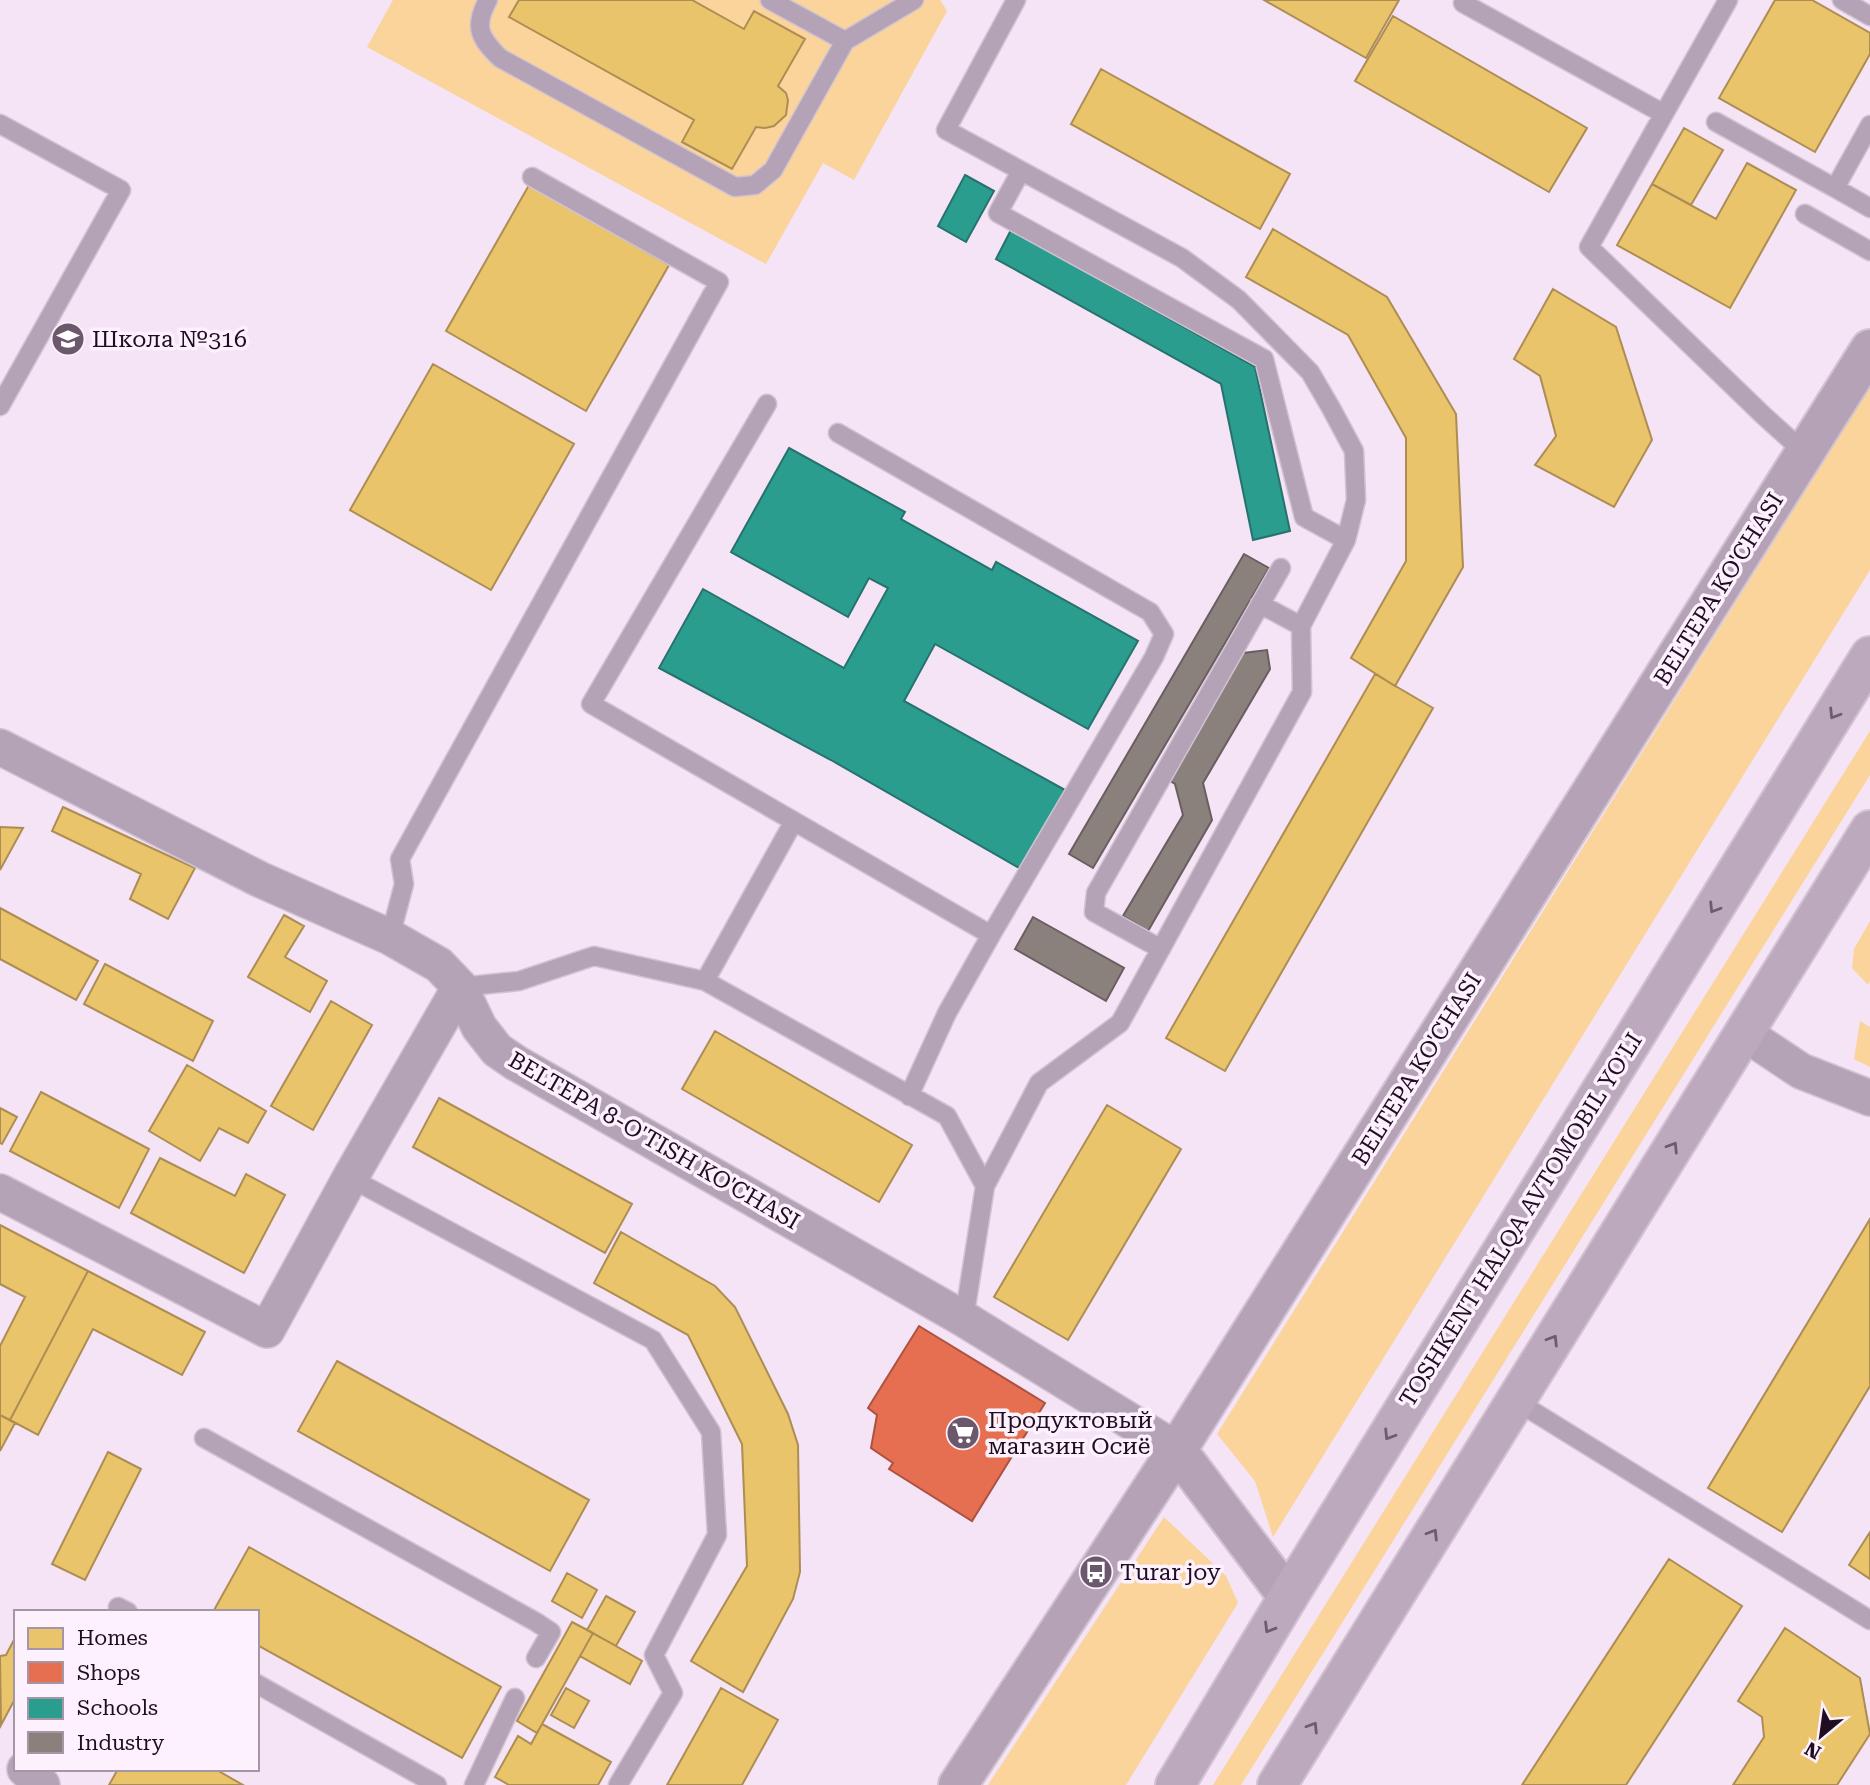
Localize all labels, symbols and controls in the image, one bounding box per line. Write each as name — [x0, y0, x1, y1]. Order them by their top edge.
school or university icon: Школа №316 — [49, 320, 87, 358]
place label: Школа №316 — [92, 326, 247, 353]
street label: BELTEPA KO'CHASI — [1649, 488, 1789, 690]
one-way arrow — [1830, 707, 1843, 720]
one-way arrow — [1710, 900, 1723, 913]
street label: BELTEPA KO'CHASI — [1347, 968, 1487, 1170]
street label: TOSHKENT HALQA AVTOMOBIL YO'LI — [1394, 1028, 1648, 1412]
street label: BELTEPA 8-O'TISH KO'CHASI — [504, 1046, 804, 1236]
one-way arrow — [1665, 1142, 1678, 1155]
one-way arrow — [1545, 1335, 1558, 1348]
place label: Продуктовый магазин Осиё — [988, 1407, 1153, 1460]
supermarket icon: Продуктовый магазин Осиё — [944, 1414, 982, 1452]
one-way arrow — [1384, 1427, 1397, 1440]
one-way arrow — [1425, 1528, 1438, 1541]
bus stop icon: Turar joy — [1077, 1553, 1115, 1591]
place label: Turar joy — [1120, 1559, 1221, 1586]
legend — [14, 1610, 259, 1771]
one-way arrow — [1265, 1621, 1278, 1634]
text: Homes — [77, 1626, 148, 1650]
text: Shops — [77, 1661, 140, 1685]
text: Schools — [77, 1696, 158, 1720]
north arrow — [1786, 1701, 1856, 1771]
one-way arrow — [1305, 1722, 1318, 1735]
text: Industry — [77, 1731, 165, 1755]
text: N — [1801, 1737, 1825, 1764]

